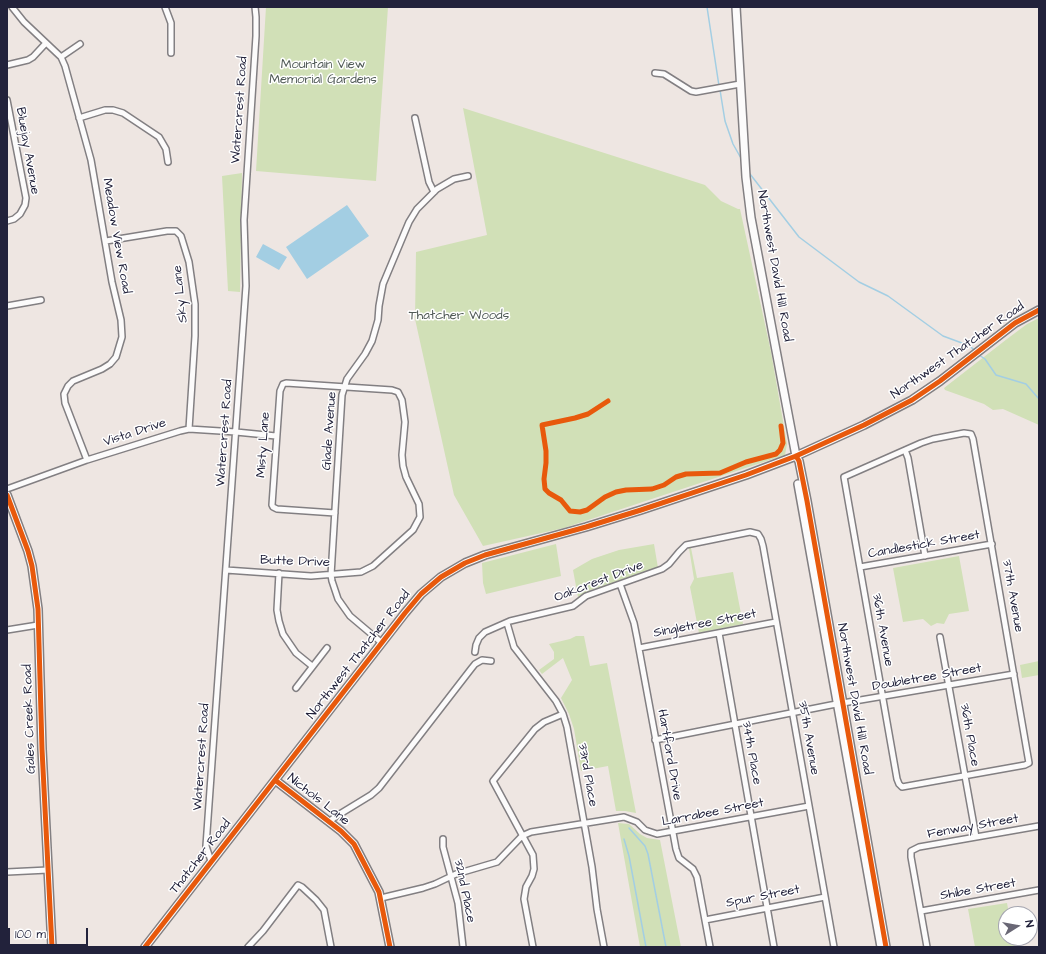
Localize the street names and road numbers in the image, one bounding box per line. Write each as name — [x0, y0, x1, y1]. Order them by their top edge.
street label: Watercrest Road — [228, 56, 252, 164]
street label: Bluejay Avenue — [12, 106, 42, 196]
street label: Meadow View Road — [98, 177, 134, 295]
street label: Northwest David Hill Road — [753, 189, 795, 343]
street label: Sky Lane — [170, 264, 192, 324]
street label: Northwest Thatcher Road — [888, 299, 1028, 403]
street label: Watercrest Road — [213, 379, 237, 487]
street label: Glade Avenue — [319, 391, 341, 471]
street label: Misty Lane — [254, 412, 274, 478]
street label: Vista Drive — [102, 416, 168, 450]
street label: Candlestick Street — [867, 527, 981, 563]
street label: Butte Drive — [260, 553, 330, 571]
street label: Oakcrest Drive — [552, 558, 646, 606]
street label: 37th Avenue — [998, 558, 1026, 634]
street label: Northwest Thatcher Road — [304, 587, 414, 723]
street label: 36th Avenue — [868, 592, 896, 668]
street label: Singletree Street — [652, 606, 758, 642]
street label: Northwest David Hill Road — [833, 622, 875, 776]
street label: Doubletree Street — [871, 661, 983, 695]
street label: Gales Creek Road — [20, 664, 40, 774]
street label: 35th Avenue — [794, 700, 822, 776]
street label: 36th Place — [956, 702, 982, 768]
street label: Watercrest Road — [190, 703, 214, 811]
street label: Hartford Drive — [653, 708, 685, 802]
street label: 34th Place — [738, 720, 764, 786]
street label: 33rd Place — [574, 742, 600, 808]
street label: Nichols Lane — [284, 771, 352, 829]
street label: Larrabee Street — [661, 795, 765, 831]
street label: Fenway Street — [926, 811, 1020, 843]
street label: Thatcher Road — [167, 817, 235, 897]
street label: 32nd Place — [450, 858, 478, 924]
street label: Shibe Street — [939, 876, 1017, 904]
street label: Spur Street — [725, 882, 801, 912]

